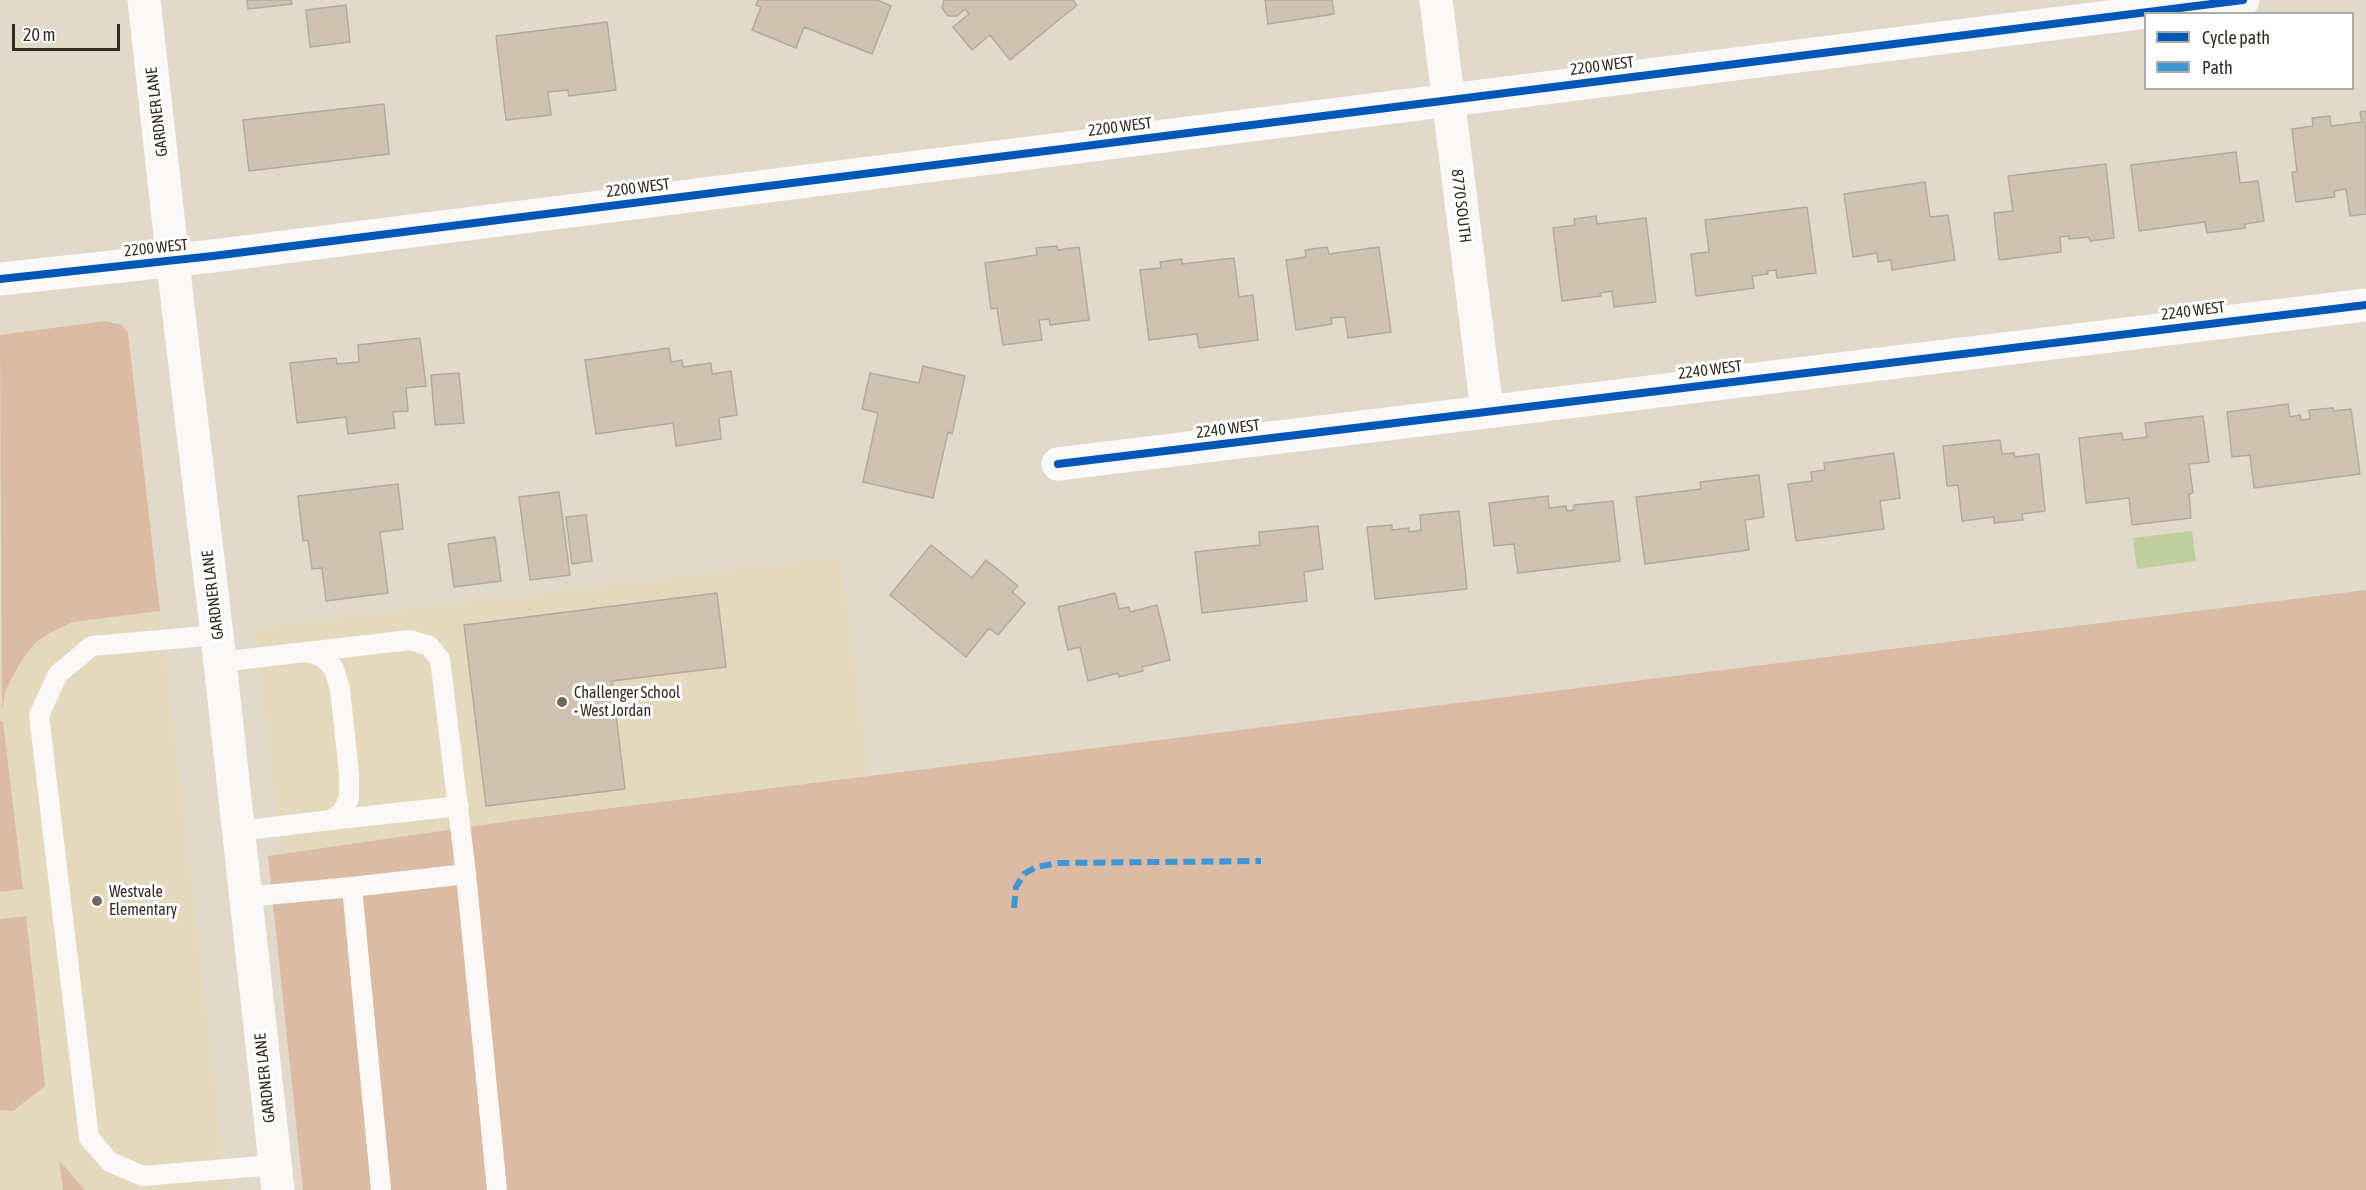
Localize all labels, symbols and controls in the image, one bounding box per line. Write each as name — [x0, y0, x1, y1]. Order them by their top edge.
scale bar — [15, 12, 123, 50]
legend — [2144, 12, 2354, 90]
text: 20 m — [23, 24, 55, 45]
text: Cycle path — [2202, 27, 2270, 48]
street label: 2200 WEST — [1569, 53, 1635, 79]
text: Path — [2202, 57, 2233, 78]
street label: GARDNER LANE — [142, 66, 172, 158]
street label: 2200 WEST — [1087, 114, 1153, 140]
street label: 8770 SOUTH — [1447, 168, 1475, 244]
street label: 2200 WEST — [605, 175, 671, 201]
street label: 2200 WEST — [123, 235, 189, 261]
street label: 2240 WEST — [2160, 298, 2226, 324]
street label: 2240 WEST — [1677, 357, 1743, 383]
street label: 2240 WEST — [1195, 416, 1261, 442]
street label: GARDNER LANE — [198, 549, 228, 641]
place label: Challenger School - West Jordan — [574, 683, 680, 721]
marker: Challenger School - West Jordan — [555, 695, 569, 709]
place label: Westvale Elementary — [109, 882, 177, 920]
marker: Westvale Elementary — [90, 894, 104, 908]
street label: GARDNER LANE — [251, 1032, 279, 1124]

